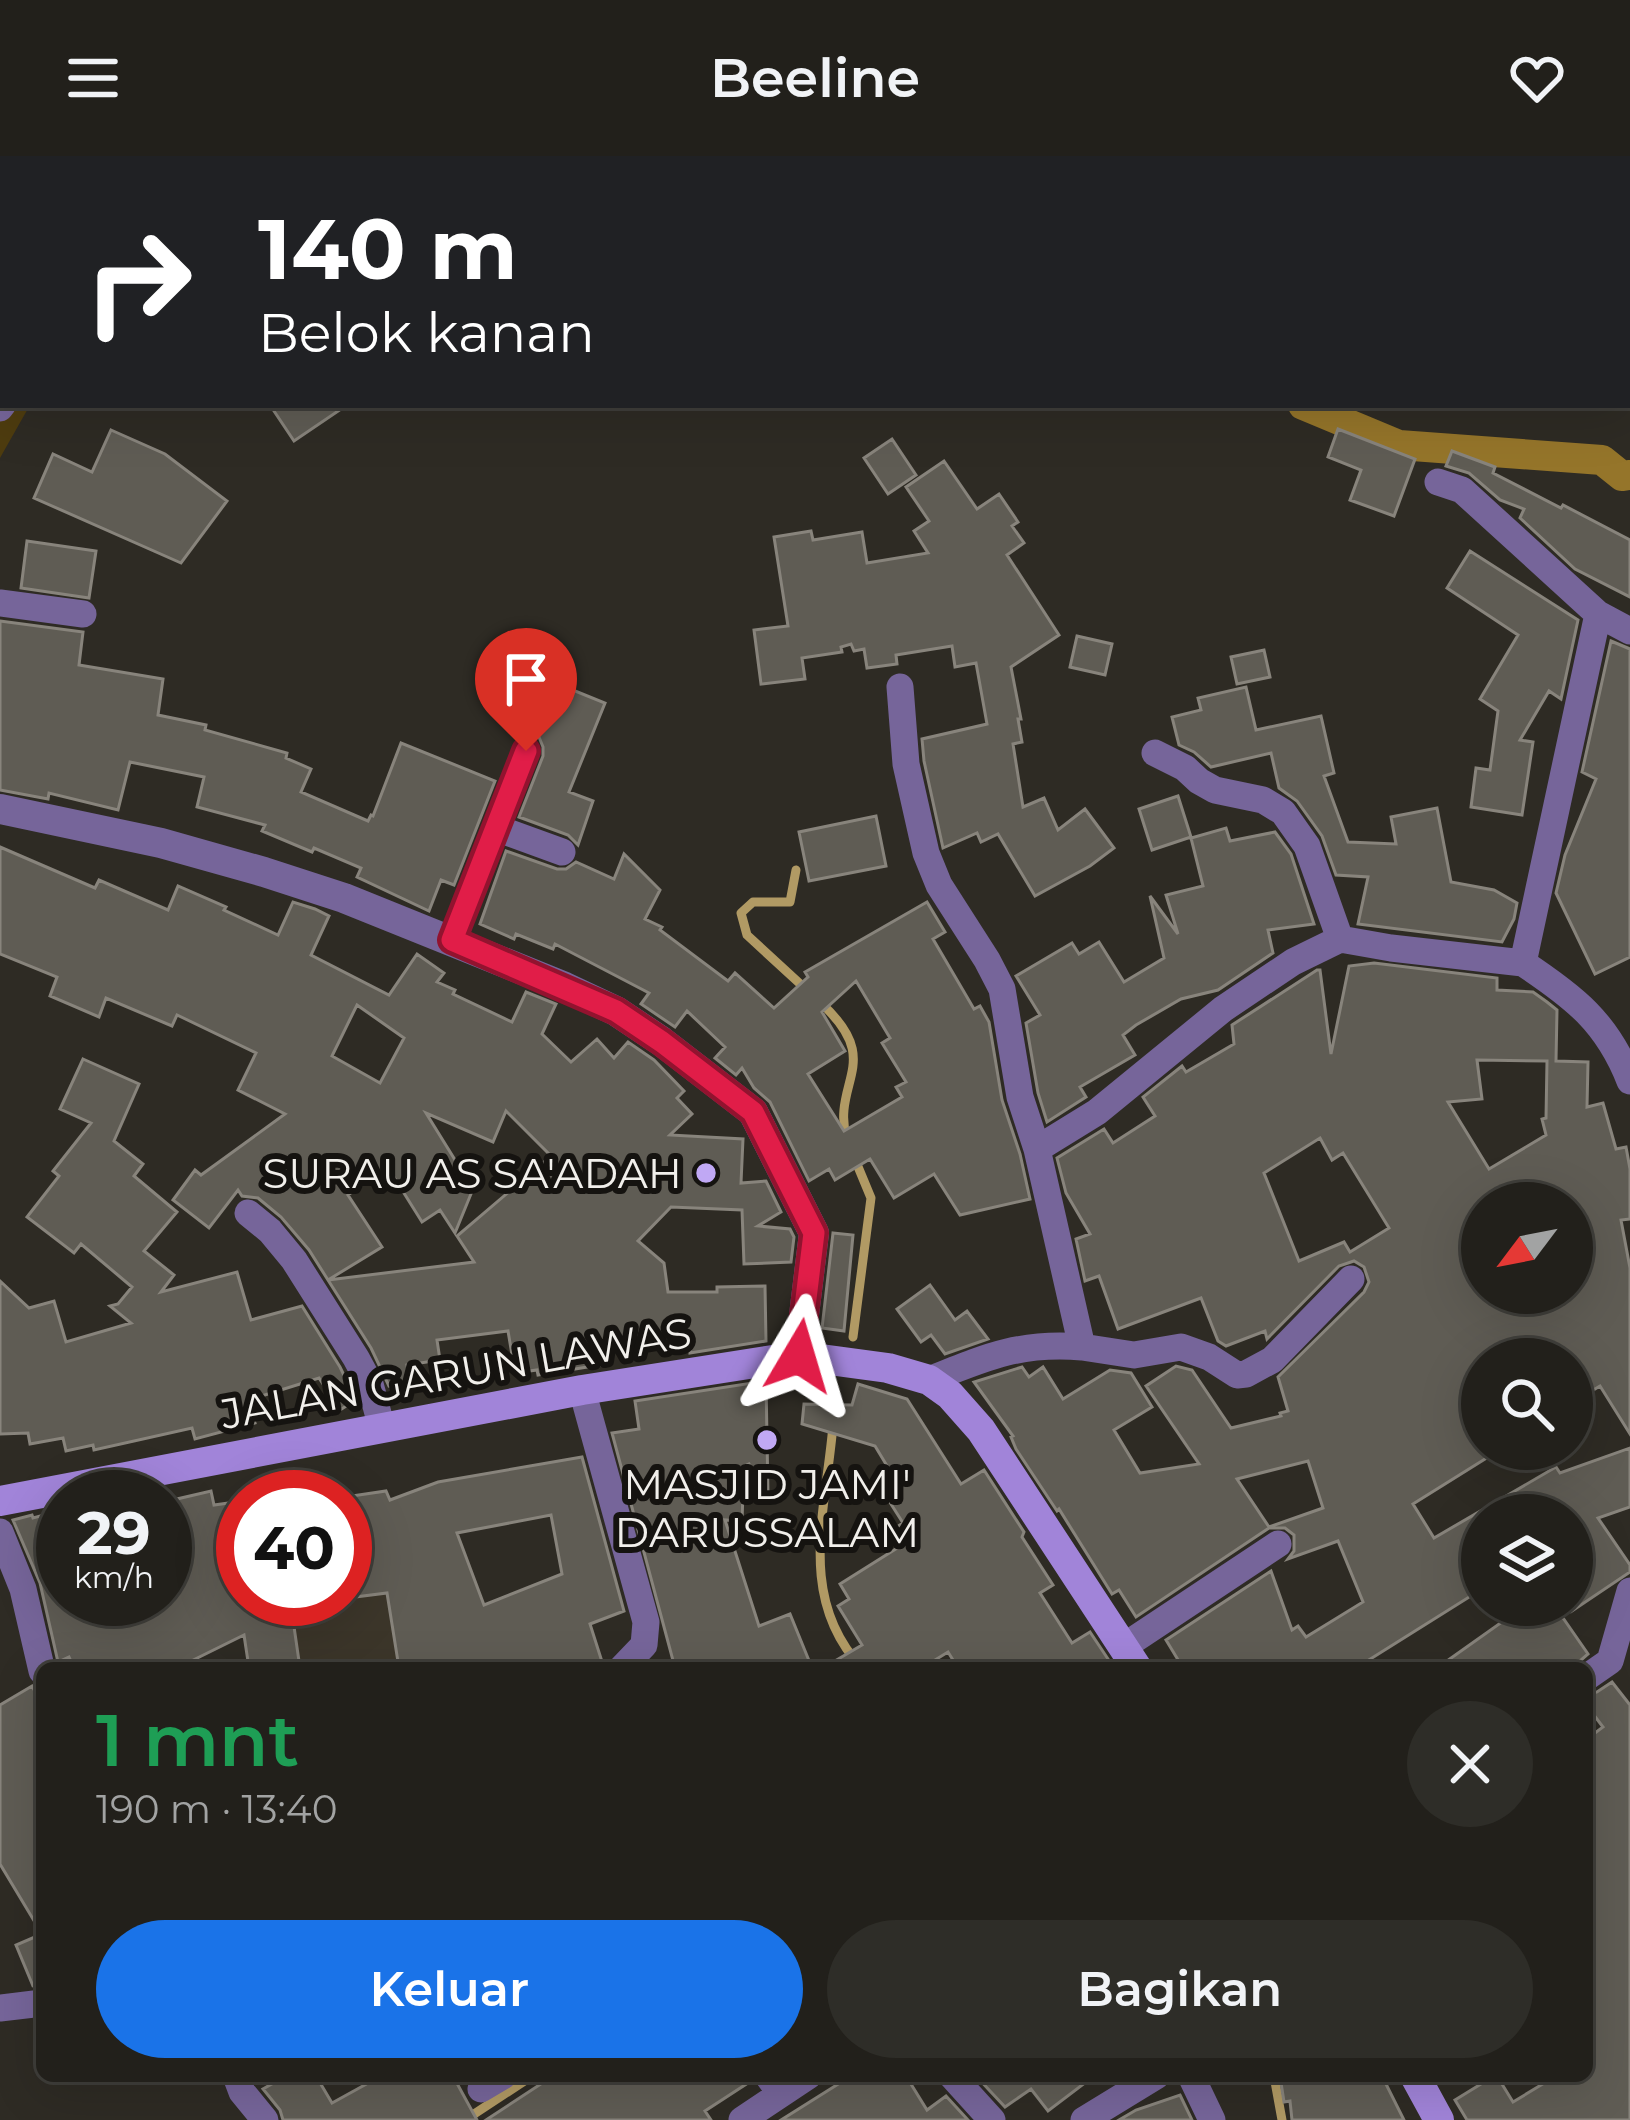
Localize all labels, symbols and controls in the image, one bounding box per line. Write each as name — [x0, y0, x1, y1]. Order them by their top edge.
icon: menu — [60, 45, 126, 111]
text: Beeline — [710, 45, 920, 111]
icon: heart — [1504, 45, 1570, 111]
text: 140 m — [258, 198, 518, 300]
icon: right — [60, 204, 216, 360]
text: Belok kanan — [258, 300, 595, 366]
pin — [475, 628, 577, 751]
icon: arrive — [493, 646, 559, 712]
place label: SURAU AS SA'ADAH — [262, 1147, 682, 1199]
marker: SURAU AS SA'ADAH — [693, 1160, 719, 1186]
north arrow — [1461, 1182, 1593, 1314]
map controls — [1461, 1182, 1593, 1626]
position arrow — [736, 1293, 862, 1419]
street label: JALAN GARUN LAWAS — [216, 1306, 695, 1440]
button: search — [1461, 1338, 1593, 1470]
marker: MASJID JAMI' DARUSSALAM — [754, 1427, 780, 1453]
place label: MASJID JAMI' DARUSSALAM — [615, 1458, 919, 1558]
speed limit sign: 40 — [216, 1470, 372, 1626]
button: layers — [1461, 1494, 1593, 1626]
text: 29 — [77, 1496, 151, 1569]
text: km/h — [74, 1559, 154, 1596]
text: 1 mnt — [96, 1696, 299, 1784]
button: close — [1407, 1701, 1533, 1827]
text: 190 m · 13:40 — [96, 1785, 337, 1833]
button: Keluar — [96, 1920, 803, 2058]
button: Bagikan — [827, 1920, 1533, 2058]

